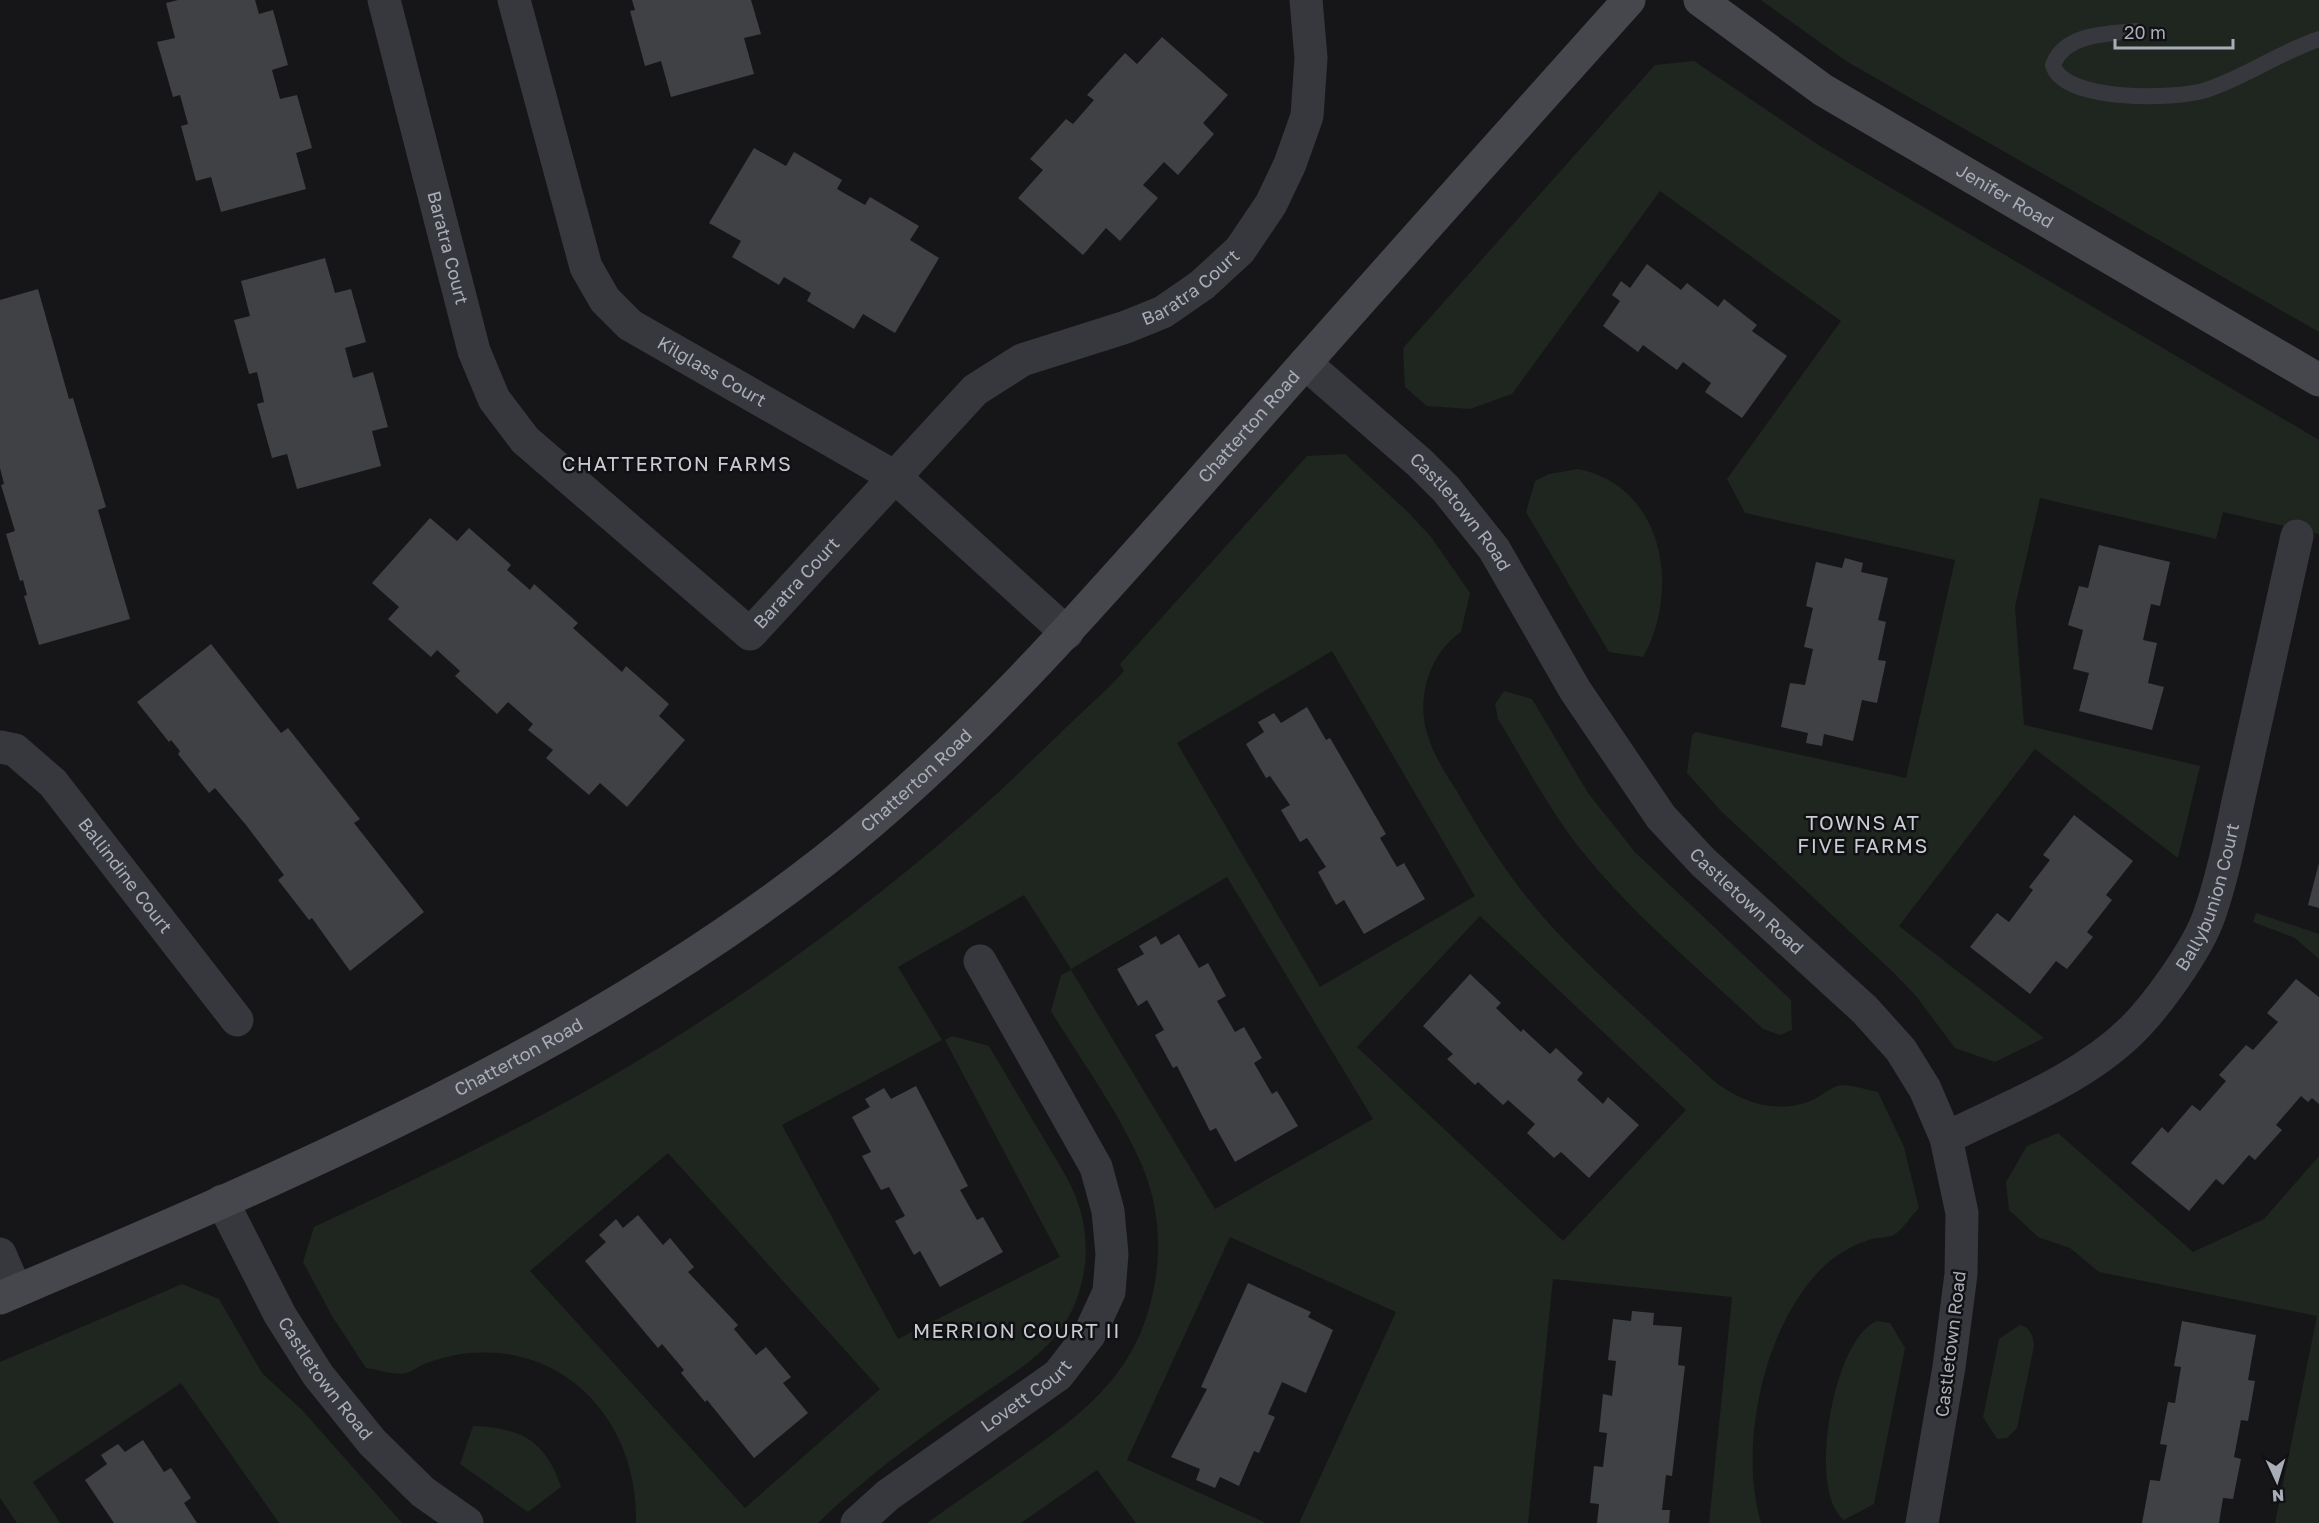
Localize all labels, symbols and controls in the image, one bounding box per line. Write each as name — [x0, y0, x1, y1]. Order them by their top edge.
scale bar — [2115, 12, 2234, 50]
text: 20 m — [2124, 21, 2166, 43]
street label: Jenifer Road — [1953, 158, 2058, 232]
street label: Baratra Court — [423, 189, 474, 307]
street label: Baratra Court — [1138, 244, 1243, 329]
street label: Kilglass Court — [654, 331, 770, 411]
street label: Chatterton Road — [1193, 365, 1304, 487]
street label: Castletown Road — [1406, 447, 1516, 575]
district label: CHATTERTON FARMS — [562, 451, 792, 475]
street label: Baratra Court — [749, 532, 844, 633]
street label: Chatterton Road — [856, 724, 976, 836]
district label: TOWNS AT FIVE FARMS — [1797, 810, 1929, 857]
street label: Ballindine Court — [74, 813, 177, 937]
street label: Ballybunion Court — [2170, 821, 2243, 975]
street label: Castletown Road — [1685, 843, 1809, 958]
street label: Chatterton Road — [450, 1013, 586, 1100]
street label: Castletown Road — [1930, 1269, 1970, 1418]
street label: Castletown Road — [274, 1312, 378, 1444]
district label: MERRION COURT II — [913, 1318, 1121, 1342]
street label: Lovett Court — [976, 1355, 1076, 1436]
north arrow — [2247, 1451, 2307, 1511]
text: N — [2271, 1486, 2285, 1506]

